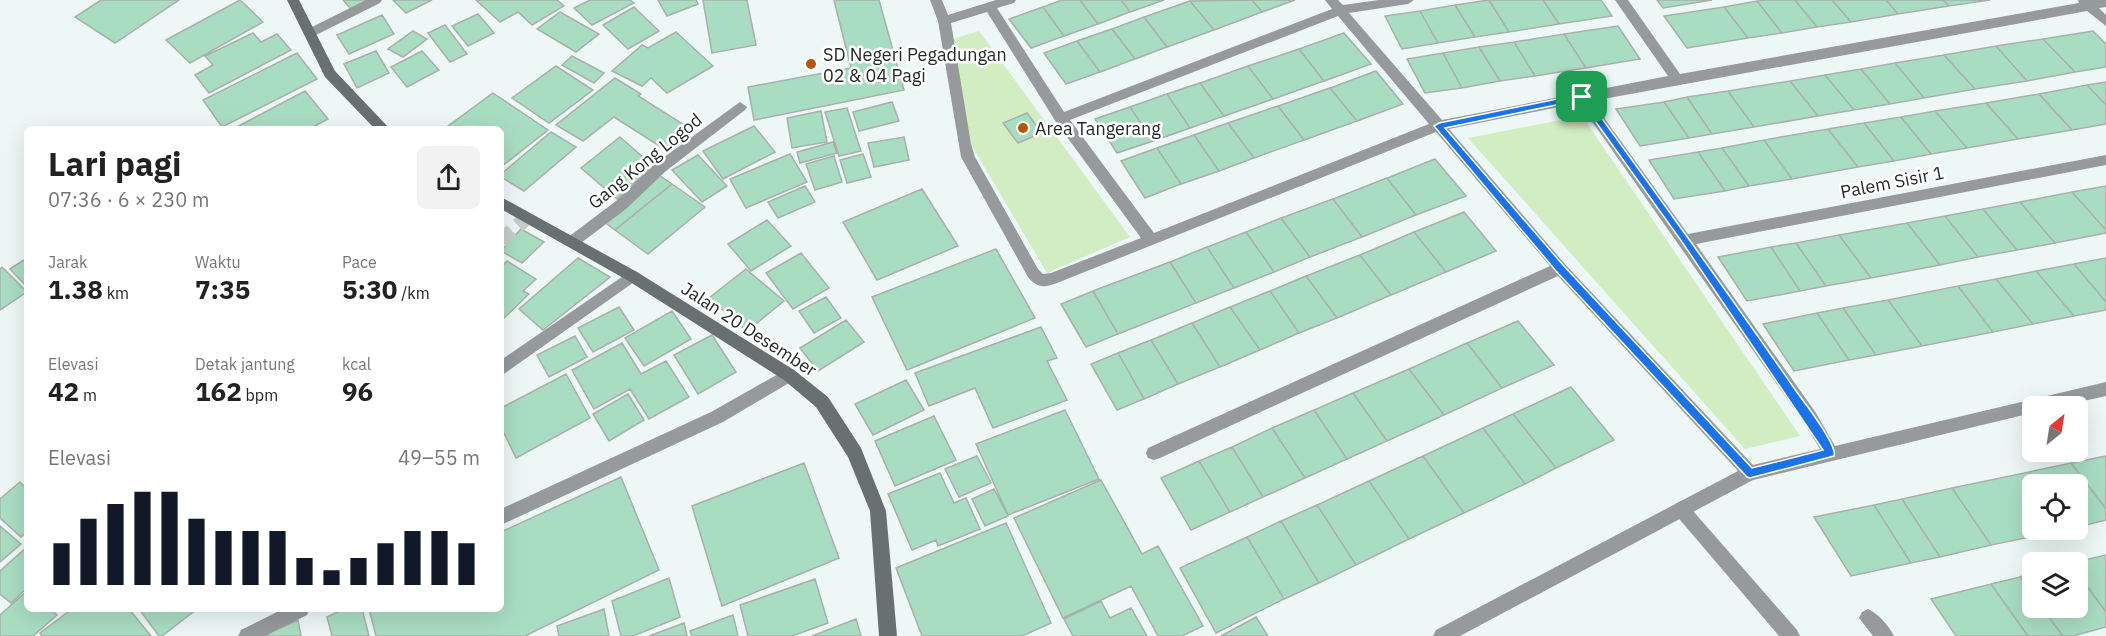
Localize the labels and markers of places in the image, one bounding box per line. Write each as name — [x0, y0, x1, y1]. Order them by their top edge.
place label: SD Negeri Pegadungan 02 & 04 Pagi — [823, 43, 1007, 87]
marker: SD Negeri Pegadungan 02 & 04 Pagi — [804, 57, 818, 71]
pin — [1556, 71, 1607, 122]
place label: Area Tangerang — [1035, 117, 1161, 140]
marker: Area Tangerang — [1016, 121, 1030, 135]

